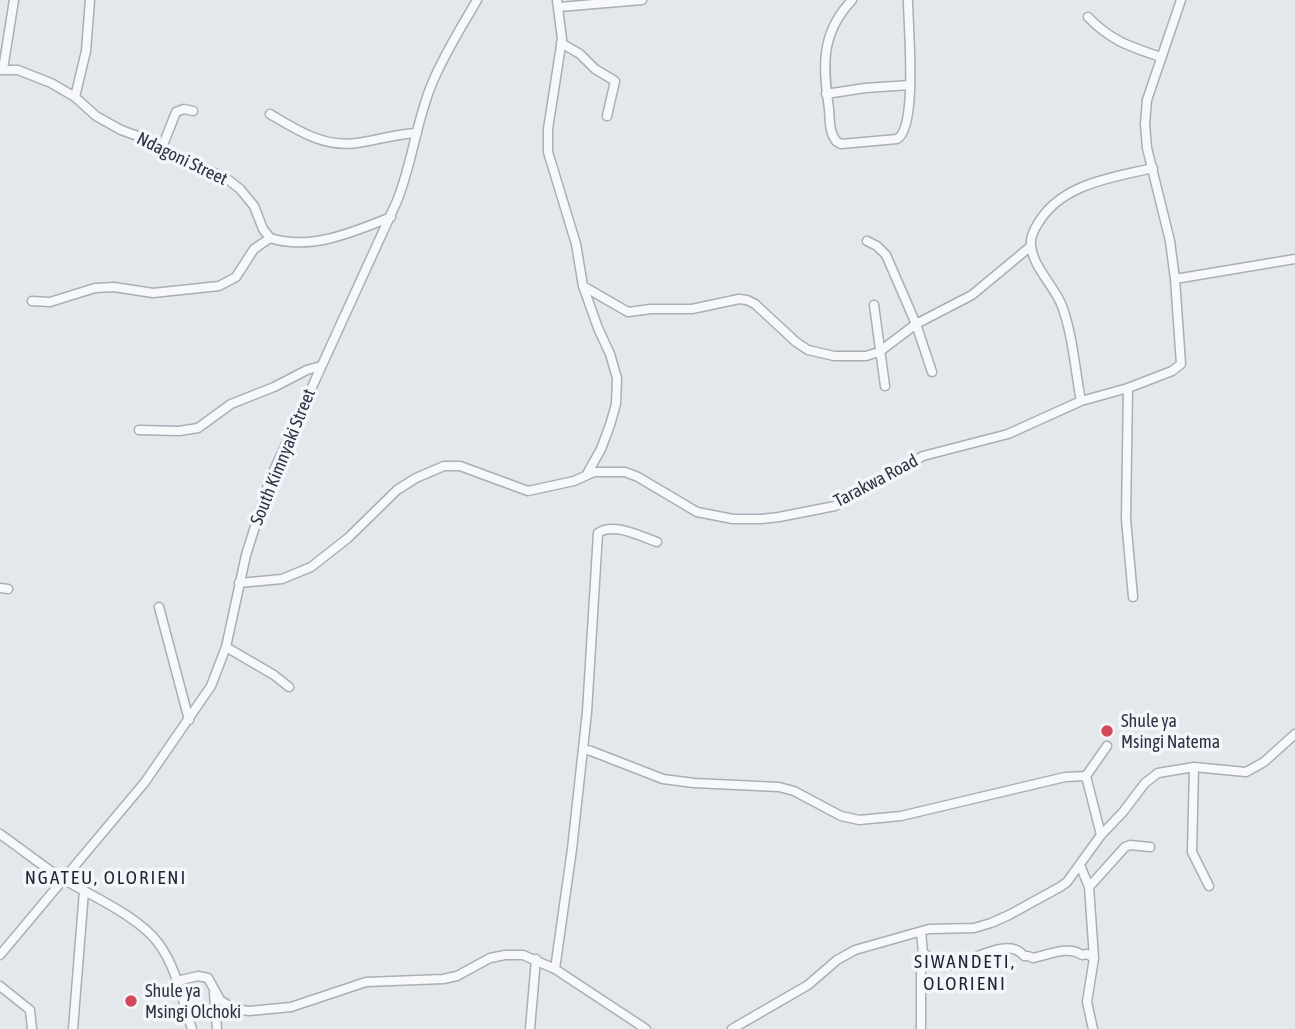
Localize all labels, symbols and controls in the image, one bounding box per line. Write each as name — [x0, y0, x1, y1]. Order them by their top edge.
street label: Ndagoni Street — [133, 128, 231, 190]
street label: South Kimnyaki Street — [246, 386, 320, 528]
street label: Tarakwa Road — [830, 450, 922, 512]
place label: Shule ya Msingi Natema — [1121, 710, 1220, 752]
marker: Shule ya Msingi Natema — [1099, 723, 1115, 739]
district label: NGATEU, OLORIENI — [27, 867, 185, 889]
district label: SIWANDETI, OLORIENI — [915, 951, 1015, 995]
place label: Shule ya Msingi Olchoki — [145, 980, 241, 1023]
marker: Shule ya Msingi Olchoki — [123, 993, 139, 1009]

